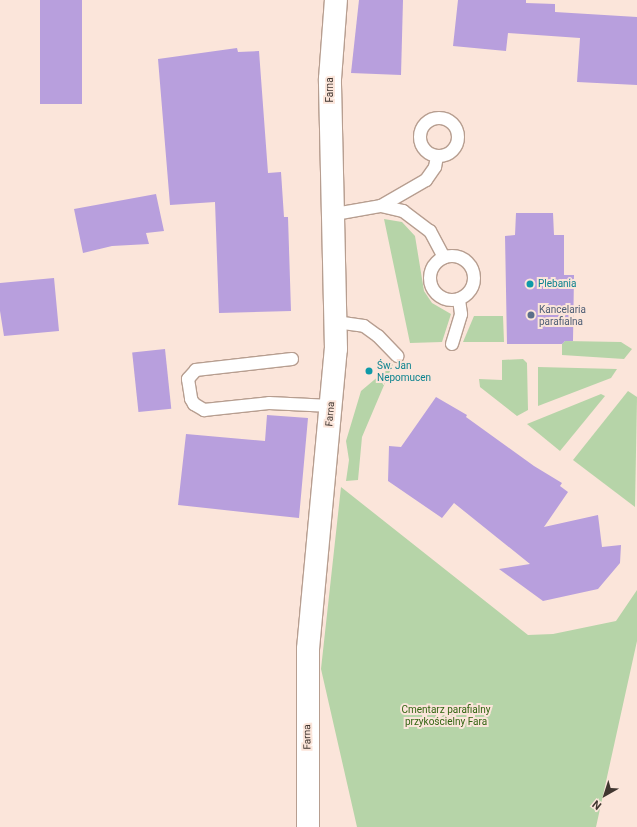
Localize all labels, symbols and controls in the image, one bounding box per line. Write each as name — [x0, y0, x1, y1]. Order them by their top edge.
street label: Farna — [324, 77, 336, 103]
place label: Plebania — [538, 278, 576, 290]
marker: Plebania — [525, 279, 535, 289]
place label: Kancelaria parafialna — [539, 303, 586, 326]
marker: Kancelaria parafialna — [526, 310, 536, 320]
place label: Św. Jan Nepomucen — [377, 359, 431, 382]
marker: Św. Jan Nepomucen — [364, 366, 374, 376]
street label: Farna — [323, 401, 337, 427]
park label: Cmentarz parafialny przykościelny Fara — [402, 703, 490, 726]
street label: Farna — [301, 724, 313, 750]
north arrow — [585, 775, 625, 815]
text: N — [590, 797, 604, 812]

